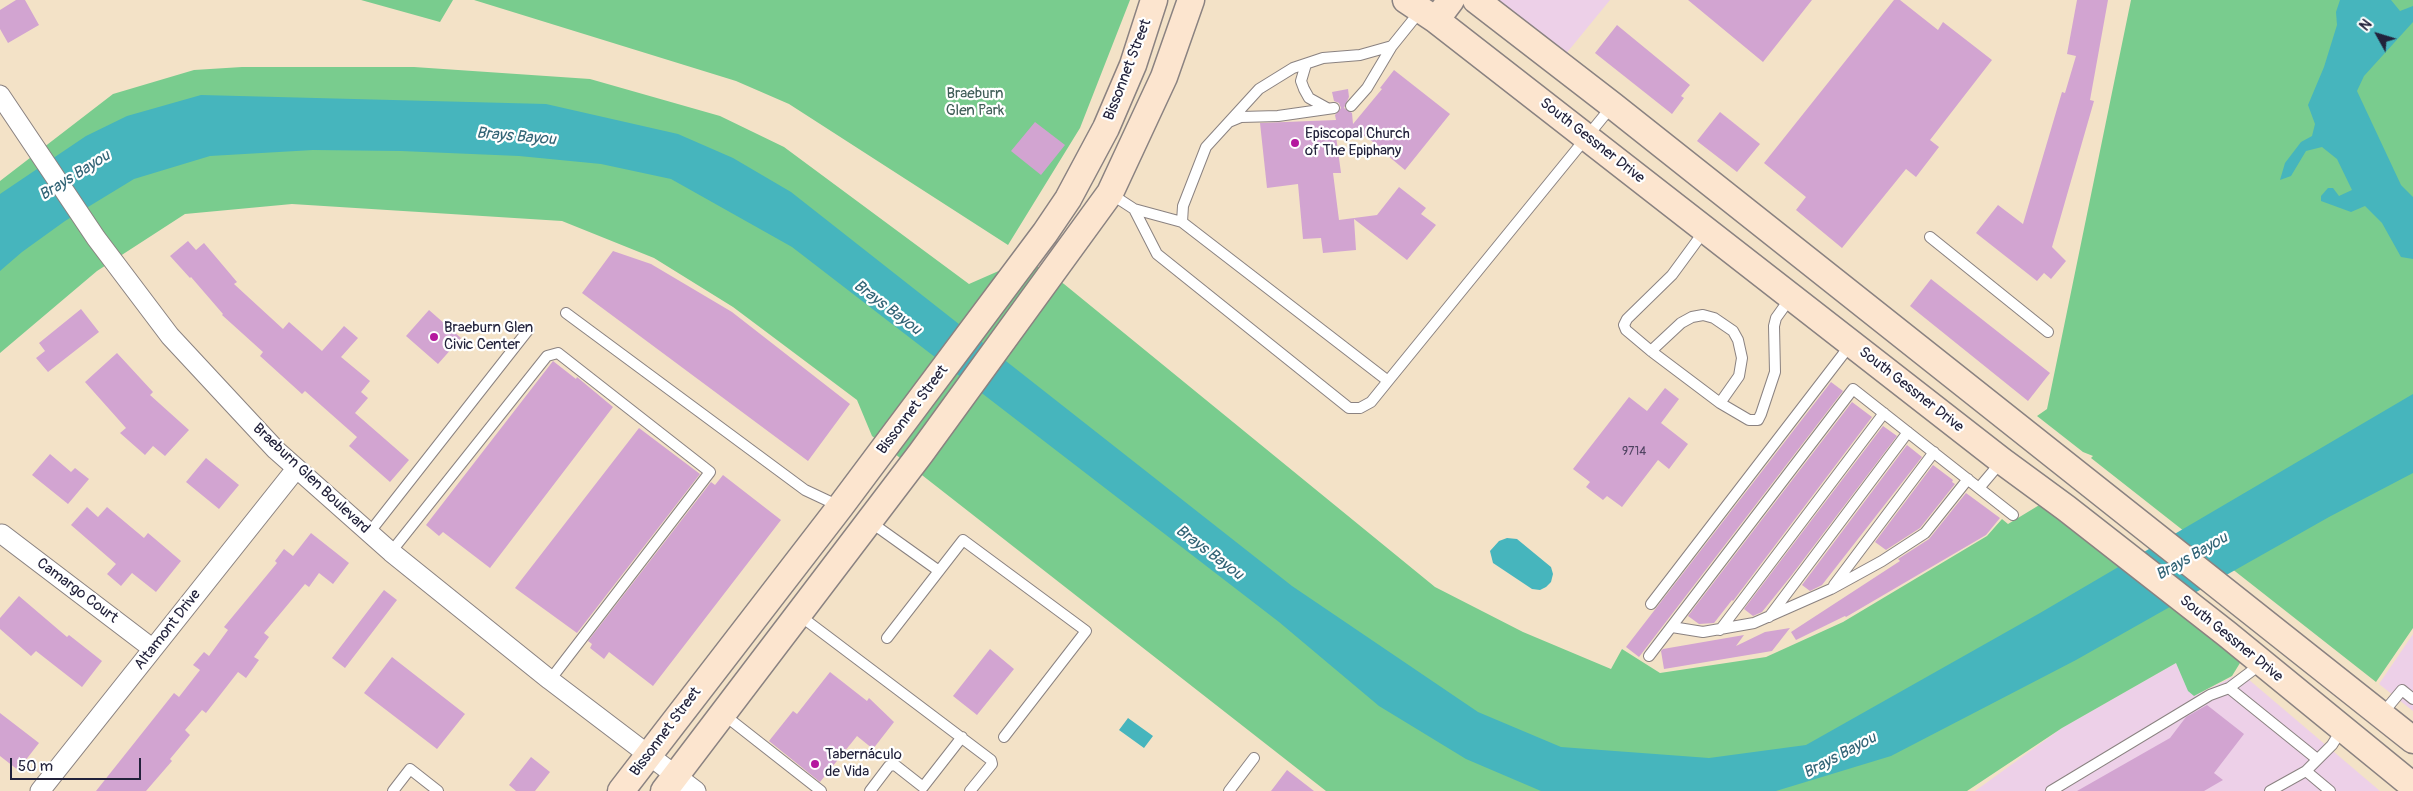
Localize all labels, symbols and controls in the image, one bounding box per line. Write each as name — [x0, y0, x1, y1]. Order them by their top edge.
north arrow — [2353, 10, 2403, 60]
text: N — [2356, 16, 2376, 34]
street label: Bissonnet Street — [1100, 17, 1156, 123]
park label: Braeburn Glen Park — [946, 85, 1004, 120]
street label: South Gessner Drive — [1536, 95, 1648, 187]
water label: Brays Bayou — [475, 124, 557, 150]
place label: Episcopal Church of The Epiphany — [1305, 125, 1410, 160]
marker: Episcopal Church of The Epiphany — [1289, 137, 1301, 149]
water label: Brays Bayou — [36, 147, 114, 205]
water label: Brays Bayou — [849, 276, 925, 340]
place label: Braeburn Glen Civic Center — [444, 319, 533, 354]
marker: Braeburn Glen Civic Center — [428, 331, 440, 343]
street label: South Gessner Drive — [1855, 344, 1967, 436]
street label: Bissonnet Street — [874, 362, 952, 458]
street label: Braeburn Glen Boulevard — [249, 420, 373, 538]
house number: 9714 — [1622, 445, 1646, 459]
water label: Brays Bayou — [1171, 521, 1247, 585]
water label: Brays Bayou — [2153, 529, 2231, 585]
street label: Camargo Court — [33, 555, 121, 627]
street label: Altamont Drive — [131, 586, 205, 674]
street label: South Gessner Drive — [2176, 592, 2286, 686]
street label: Bissonnet Street — [627, 684, 705, 780]
water label: Brays Bayou — [1800, 729, 1880, 783]
place label: Tabernáculo de Vida — [825, 746, 902, 781]
scale bar — [12, 748, 144, 780]
text: 50 m — [18, 757, 53, 776]
marker: Tabernáculo de Vida — [809, 758, 821, 770]

